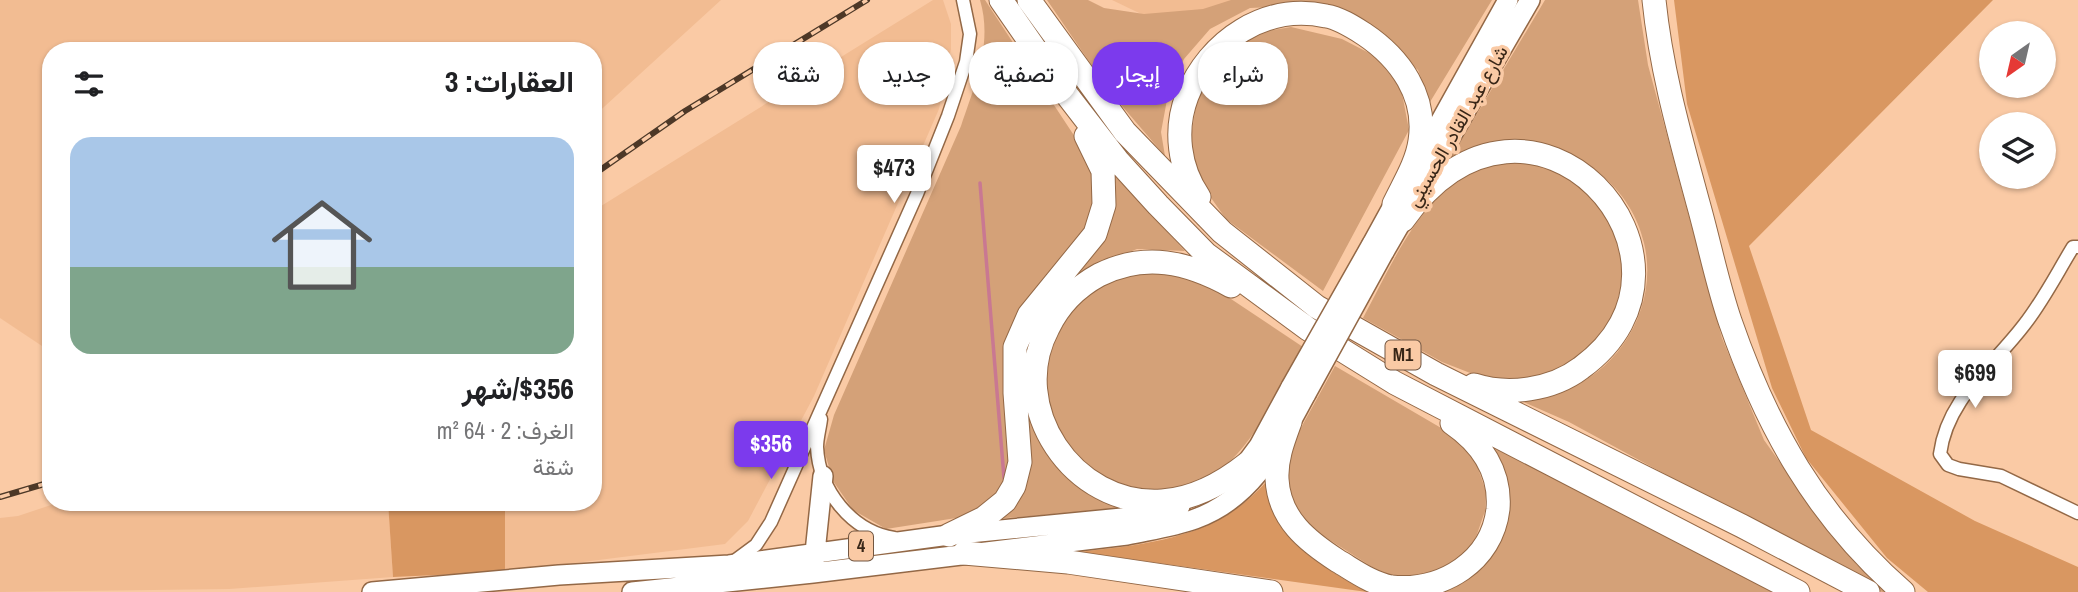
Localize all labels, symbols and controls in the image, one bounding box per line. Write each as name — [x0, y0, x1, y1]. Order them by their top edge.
north arrow — [1979, 21, 2056, 98]
map controls — [1979, 21, 2056, 189]
street label: شارع عبد القادر الحسيني — [1400, 41, 1516, 213]
chip: شقة — [753, 42, 844, 105]
chip: جديد — [858, 42, 955, 105]
chip: تصفية — [969, 42, 1078, 105]
chip: إيجار — [1092, 42, 1184, 105]
chip: شراء — [1198, 42, 1288, 105]
text: العقارات: 3 — [445, 61, 574, 101]
icon: filters — [70, 65, 108, 103]
button: layers — [1979, 112, 2056, 189]
pin: $473 — [853, 146, 935, 205]
text: $473 — [873, 152, 915, 183]
icon: home — [259, 182, 385, 308]
road number: M1 — [1386, 340, 1420, 370]
pin: $699 — [1934, 350, 2016, 410]
text: $699 — [1954, 357, 1996, 388]
text: $356/شهر — [462, 368, 574, 408]
text: الغرف: 2 · 64 m² — [437, 415, 574, 446]
pin: $356 — [730, 421, 812, 481]
text: $356 — [750, 428, 792, 459]
text: شقة — [532, 451, 574, 482]
road number: 4 — [849, 532, 873, 560]

